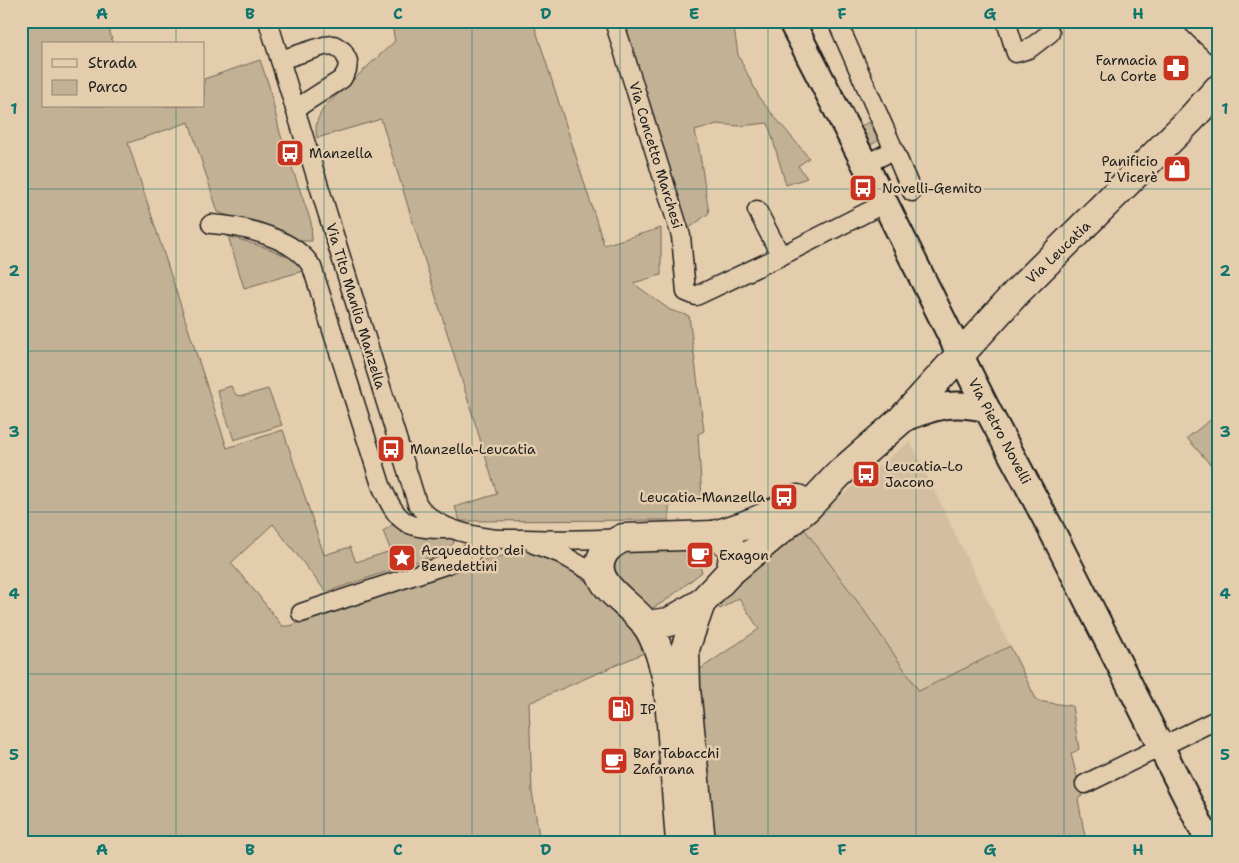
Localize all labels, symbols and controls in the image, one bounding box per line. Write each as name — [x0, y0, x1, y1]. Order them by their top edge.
text: A — [96, 3, 108, 24]
text: B — [245, 3, 255, 24]
text: C — [393, 3, 403, 24]
text: D — [540, 3, 552, 24]
text: E — [689, 3, 699, 24]
text: F — [837, 3, 847, 24]
text: G — [984, 3, 997, 24]
text: H — [1132, 3, 1144, 24]
legend — [42, 42, 205, 108]
place label: Farmacia La Corte — [1095, 51, 1157, 85]
text: Strada — [88, 53, 137, 73]
pharmacy icon: Farmacia La Corte — [1161, 53, 1191, 83]
text: Parco — [88, 77, 128, 97]
street label: Via Concetto Marchesi — [625, 79, 687, 231]
text: 1 — [10, 98, 18, 119]
text: 1 — [1221, 98, 1229, 119]
bus stop icon: Manzella — [275, 138, 305, 168]
place label: Manzella — [309, 144, 373, 162]
place label: Panificio I Vicerè — [1102, 152, 1158, 186]
shop icon: Panificio I Vicerè — [1162, 154, 1192, 184]
bus stop icon: Novelli-Gemito — [848, 173, 878, 203]
place label: Novelli-Gemito — [882, 179, 982, 197]
street label: Via Leucatia — [1022, 216, 1094, 287]
street label: Via Tito Manlio Manzella — [322, 221, 390, 392]
text: 2 — [8, 260, 20, 281]
text: 2 — [1219, 260, 1231, 281]
street label: Via Pietro Novelli — [964, 375, 1036, 487]
text: 3 — [8, 421, 20, 442]
text: 3 — [1219, 421, 1231, 442]
bus stop icon: Manzella-Leucatia — [376, 434, 406, 464]
place label: Manzella-Leucatia — [410, 440, 536, 458]
place label: Leucatia-Lo Jacono — [885, 457, 963, 491]
bus stop icon: Leucatia-Lo Jacono — [851, 459, 881, 489]
bus stop icon: Leucatia-Manzella — [769, 482, 799, 512]
place label: Leucatia-Manzella — [640, 488, 765, 506]
cafe icon: Exagon — [685, 540, 715, 570]
place label: Acquedotto dei Benedettini — [421, 541, 524, 575]
place icon: Acquedotto dei Benedettini — [387, 543, 417, 573]
place label: Exagon — [719, 546, 769, 564]
text: 4 — [8, 583, 20, 604]
text: 4 — [1219, 583, 1231, 604]
fuel station icon: IP — [606, 694, 636, 724]
place label: IP — [640, 700, 656, 718]
text: 5 — [9, 744, 19, 765]
place label: Bar Tabacchi Zafarana — [633, 744, 720, 778]
text: 5 — [1220, 744, 1230, 765]
cafe icon: Bar Tabacchi Zafarana — [599, 746, 629, 776]
text: A — [96, 839, 108, 860]
text: B — [245, 839, 255, 860]
text: C — [393, 839, 403, 860]
text: D — [540, 839, 552, 860]
text: E — [689, 839, 699, 860]
text: F — [837, 839, 847, 860]
text: G — [984, 839, 997, 860]
text: H — [1132, 839, 1144, 860]

